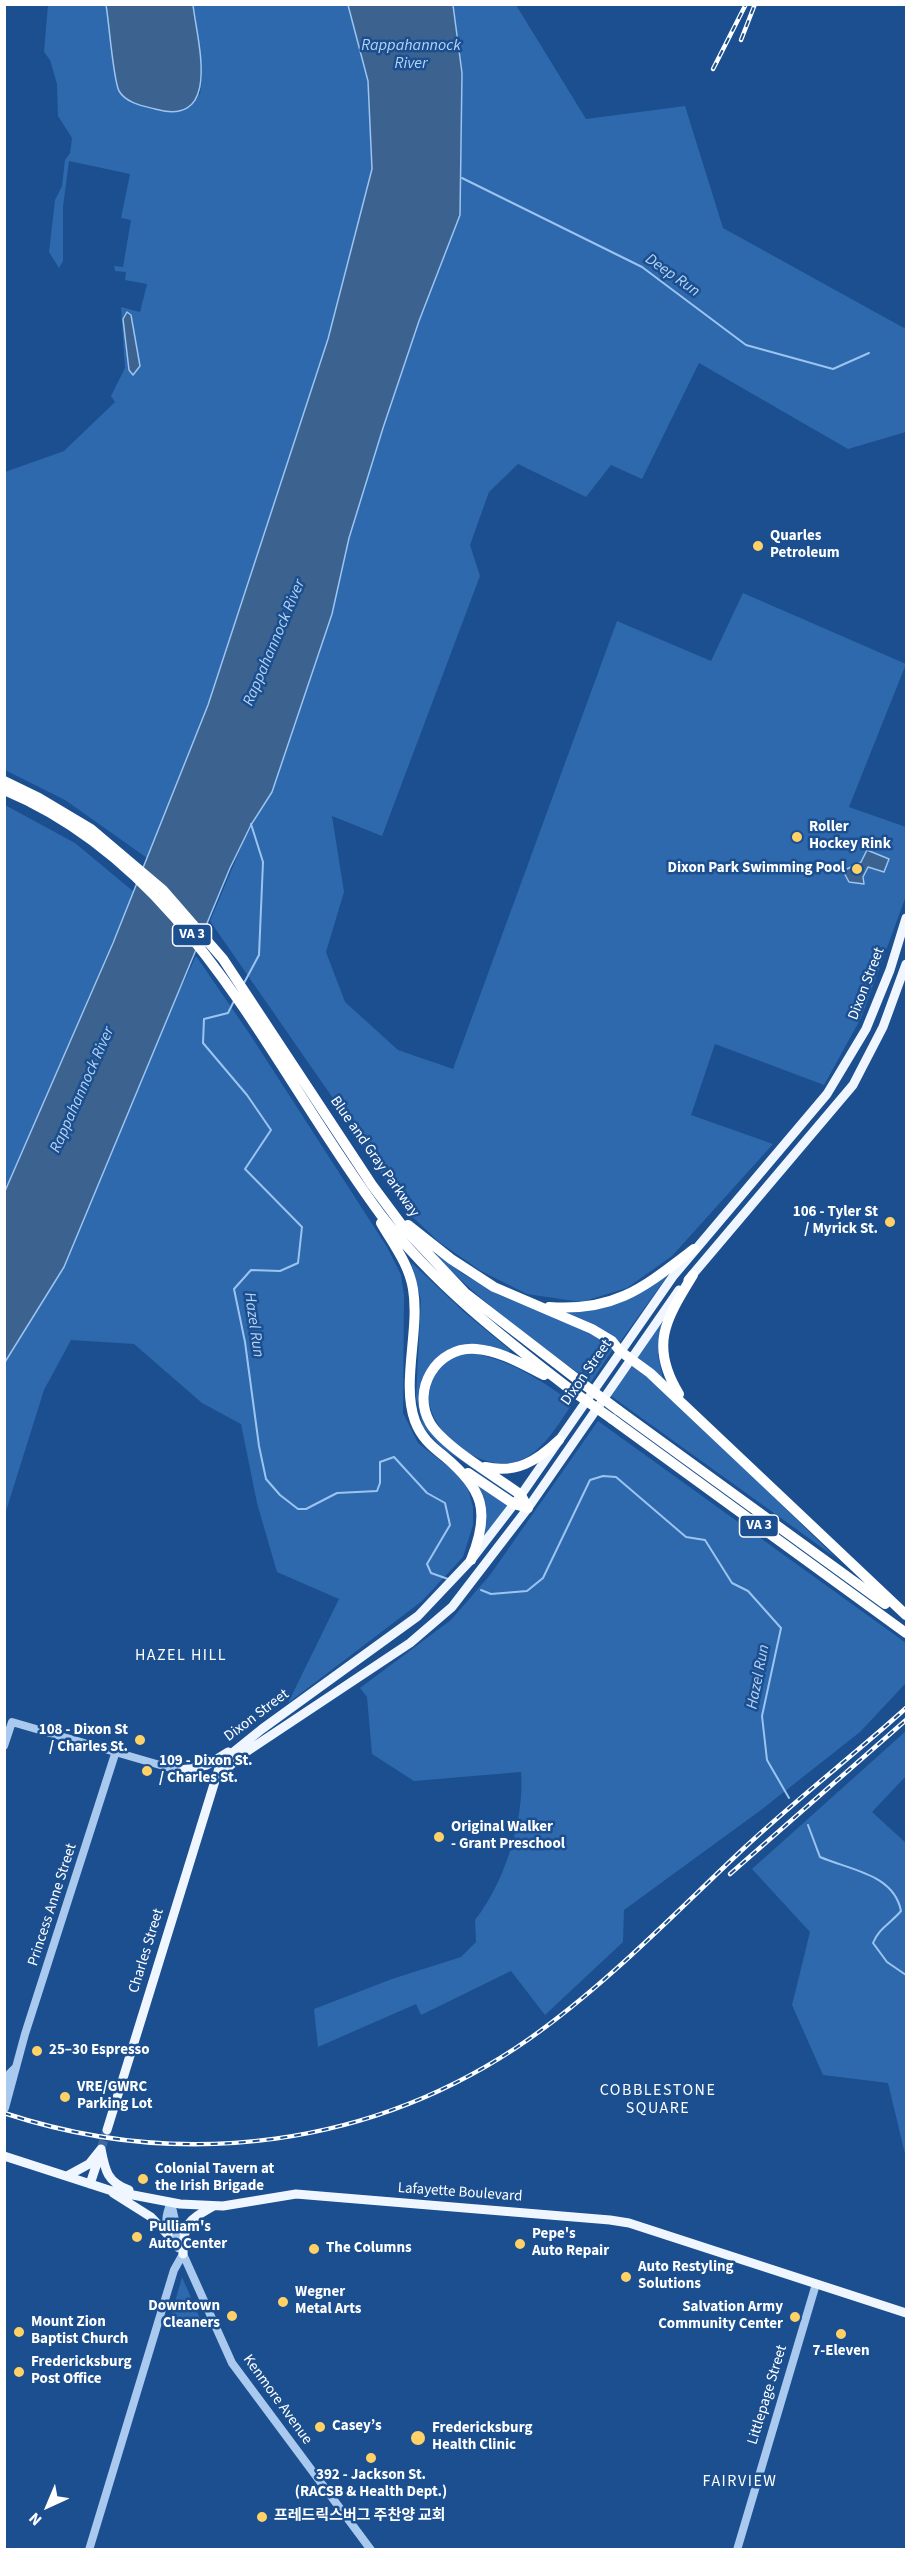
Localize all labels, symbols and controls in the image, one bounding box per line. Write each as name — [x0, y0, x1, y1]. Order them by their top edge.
water label: Rappahannock River — [361, 36, 461, 74]
water label: Deep Run — [641, 250, 703, 302]
place label: Quarles Petroleum — [770, 528, 840, 563]
marker: Quarles Petroleum — [751, 539, 765, 553]
water label: Rappahannock River — [240, 577, 310, 709]
place label: Roller Hockey Rink — [809, 819, 891, 854]
marker: Roller Hockey Rink — [790, 830, 804, 844]
place label: Dixon Park Swimming Pool — [667, 860, 845, 878]
marker: Dixon Park Swimming Pool — [850, 862, 864, 876]
road number: VA 3 — [172, 924, 212, 946]
street label: Dixon Street — [845, 945, 889, 1023]
water label: Rappahannock River — [47, 1024, 119, 1156]
street label: Blue and Gray Parkway — [326, 1093, 422, 1221]
place label: 106 - Tyler St / Myrick St. — [793, 1204, 878, 1239]
marker: 106 - Tyler St / Myrick St. — [883, 1215, 897, 1229]
water label: Hazel Run — [239, 1291, 267, 1359]
street label: Dixon Street — [558, 1337, 616, 1409]
road number: VA 3 — [740, 1515, 778, 1537]
water label: Hazel Run — [743, 1643, 775, 1711]
district label: HAZEL HILL — [135, 1646, 227, 1666]
street label: Dixon Street — [221, 1686, 293, 1746]
place label: 108 - Dixon St / Charles St. — [39, 1722, 128, 1757]
marker: 108 - Dixon St / Charles St. — [133, 1733, 147, 1747]
place label: 109 - Dixon St. / Charles St. — [159, 1753, 253, 1788]
marker: 109 - Dixon St. / Charles St. — [140, 1764, 154, 1778]
place label: Original Walker - Grant Preschool — [451, 1819, 565, 1854]
marker: Original Walker - Grant Preschool — [432, 1830, 446, 1844]
street label: Princess Anne Street — [25, 1841, 81, 1969]
street label: Charles Street — [126, 1906, 168, 1996]
place label: 25–30 Espresso — [49, 2042, 150, 2060]
marker: 25–30 Espresso — [30, 2044, 44, 2058]
place label: VRE/GWRC Parking Lot — [77, 2079, 152, 2114]
district label: COBBLESTONE SQUARE — [600, 2081, 716, 2119]
marker: VRE/GWRC Parking Lot — [58, 2090, 72, 2104]
place label: Colonial Tavern at the Irish Brigade — [155, 2161, 274, 2196]
marker: Colonial Tavern at the Irish Brigade — [136, 2172, 150, 2186]
street label: Lafayette Boulevard — [397, 2180, 523, 2206]
place label: Pulliam's Auto Center — [149, 2219, 227, 2254]
place label: Pepe's Auto Repair — [532, 2226, 609, 2261]
marker: Pulliam's Auto Center — [130, 2230, 144, 2244]
marker: Pepe's Auto Repair — [513, 2237, 527, 2251]
place label: The Columns — [326, 2240, 412, 2258]
marker: The Columns — [307, 2242, 321, 2256]
place label: Auto Restyling Solutions — [638, 2259, 734, 2294]
marker: Auto Restyling Solutions — [619, 2270, 633, 2284]
place label: Wegner Metal Arts — [295, 2284, 361, 2319]
marker: Wegner Metal Arts — [276, 2295, 290, 2309]
place label: Downtown Cleaners — [148, 2298, 220, 2333]
place label: Salvation Army Community Center — [658, 2299, 783, 2334]
marker: Downtown Cleaners — [225, 2309, 239, 2323]
marker: Salvation Army Community Center — [788, 2310, 802, 2324]
place label: Mount Zion Baptist Church — [31, 2314, 128, 2349]
marker: Mount Zion Baptist Church — [12, 2325, 26, 2339]
marker: 7-Eleven — [834, 2327, 848, 2341]
street label: Littlepage Street — [744, 2343, 792, 2447]
place label: 7-Eleven — [812, 2343, 870, 2361]
street label: Kenmore Avenue — [238, 2352, 316, 2448]
place label: Fredericksburg Post Office — [31, 2354, 131, 2389]
marker: Fredericksburg Post Office — [12, 2365, 26, 2379]
place label: Casey’s — [332, 2418, 382, 2436]
marker: Casey’s — [313, 2420, 327, 2434]
place label: Fredericksburg Health Clinic — [432, 2420, 532, 2455]
marker: Fredericksburg Health Clinic — [409, 2429, 427, 2447]
marker: 392 - Jackson St. (RACSB & Health Dept.) — [364, 2451, 378, 2465]
place label: 392 - Jackson St. (RACSB & Health Dept.) — [295, 2467, 447, 2502]
district label: FAIRVIEW — [703, 2472, 777, 2492]
north arrow — [18, 2476, 78, 2536]
text: N — [24, 2507, 47, 2531]
place label: 프레드릭스버그 주찬양 교회 — [274, 2508, 446, 2526]
marker: 프레드릭스버그 주찬양 교회 — [255, 2510, 269, 2524]

